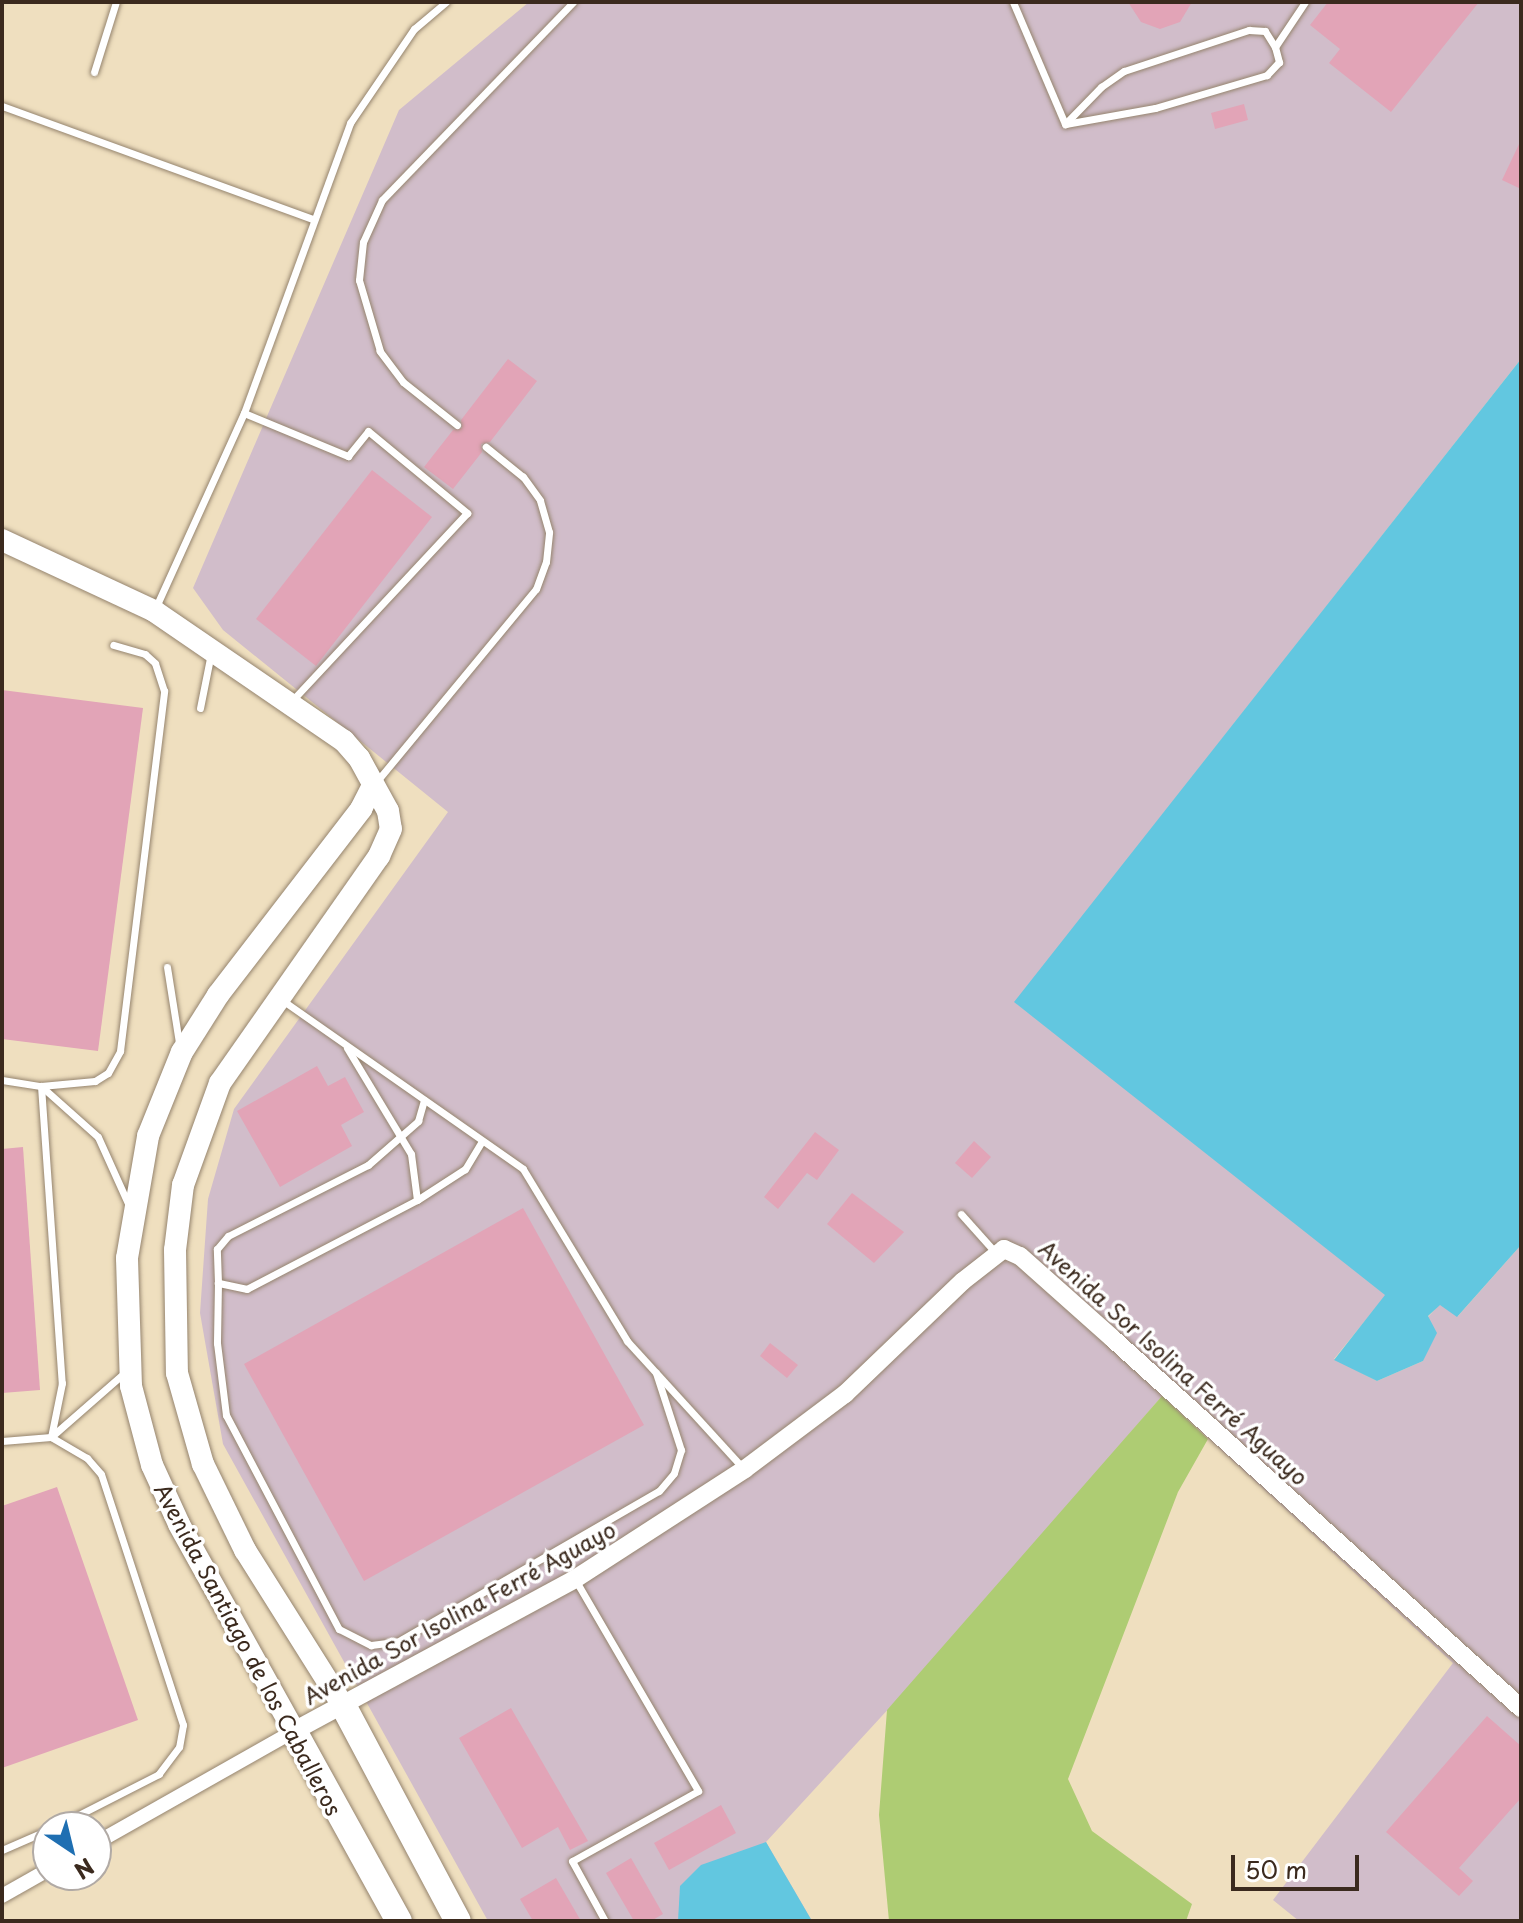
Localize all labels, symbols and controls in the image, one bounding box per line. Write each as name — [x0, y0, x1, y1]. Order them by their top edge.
street label: Avenida Sor Isolina Ferré Aguayo — [1035, 1235, 1313, 1489]
street label: Avenida Santiago de los Caballeros — [150, 1479, 348, 1819]
street label: Avenida Sor Isolina Ferré Aguayo — [299, 1515, 619, 1709]
north arrow — [32, 1811, 112, 1891]
scale bar — [1235, 1839, 1363, 1889]
text: N — [68, 1851, 102, 1888]
text: 50 m — [1245, 1851, 1307, 1887]

